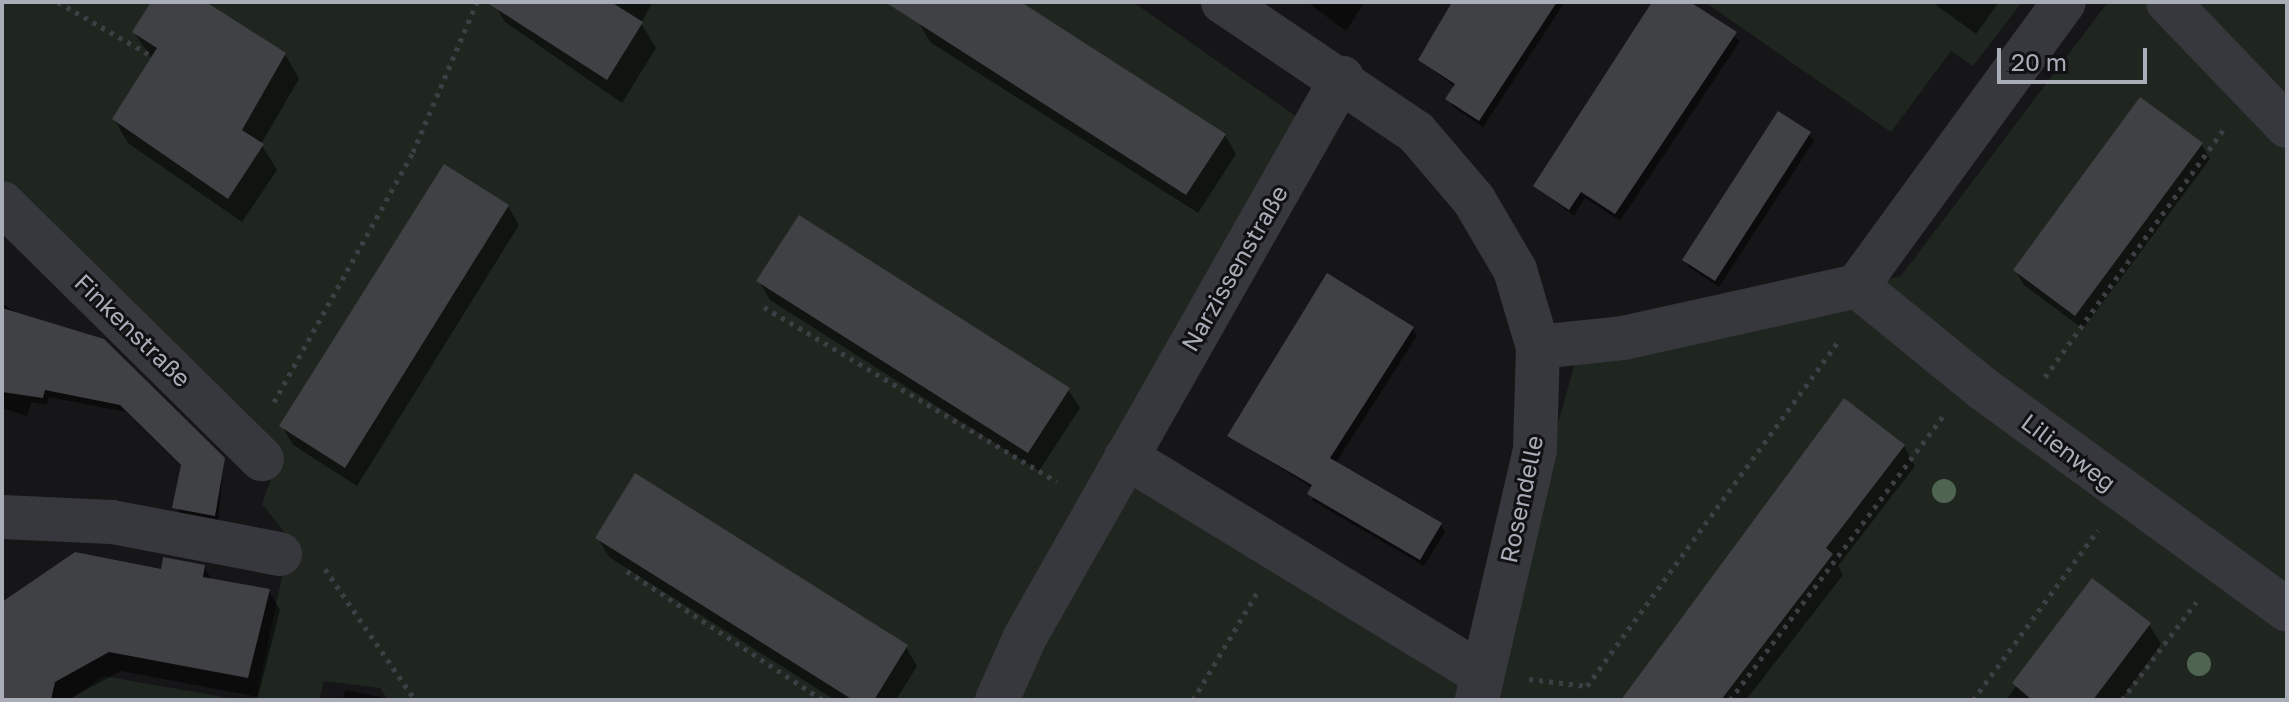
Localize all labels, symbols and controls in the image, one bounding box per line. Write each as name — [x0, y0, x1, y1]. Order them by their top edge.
scale bar — [2001, 32, 2151, 82]
text: 20 m — [2011, 47, 2067, 76]
street label: Narzissenstraße — [1175, 180, 1293, 356]
street label: Finkenstraße — [69, 268, 197, 392]
street label: Lilienweg — [2016, 407, 2122, 497]
street label: Rosendelle — [1493, 433, 1549, 565]

